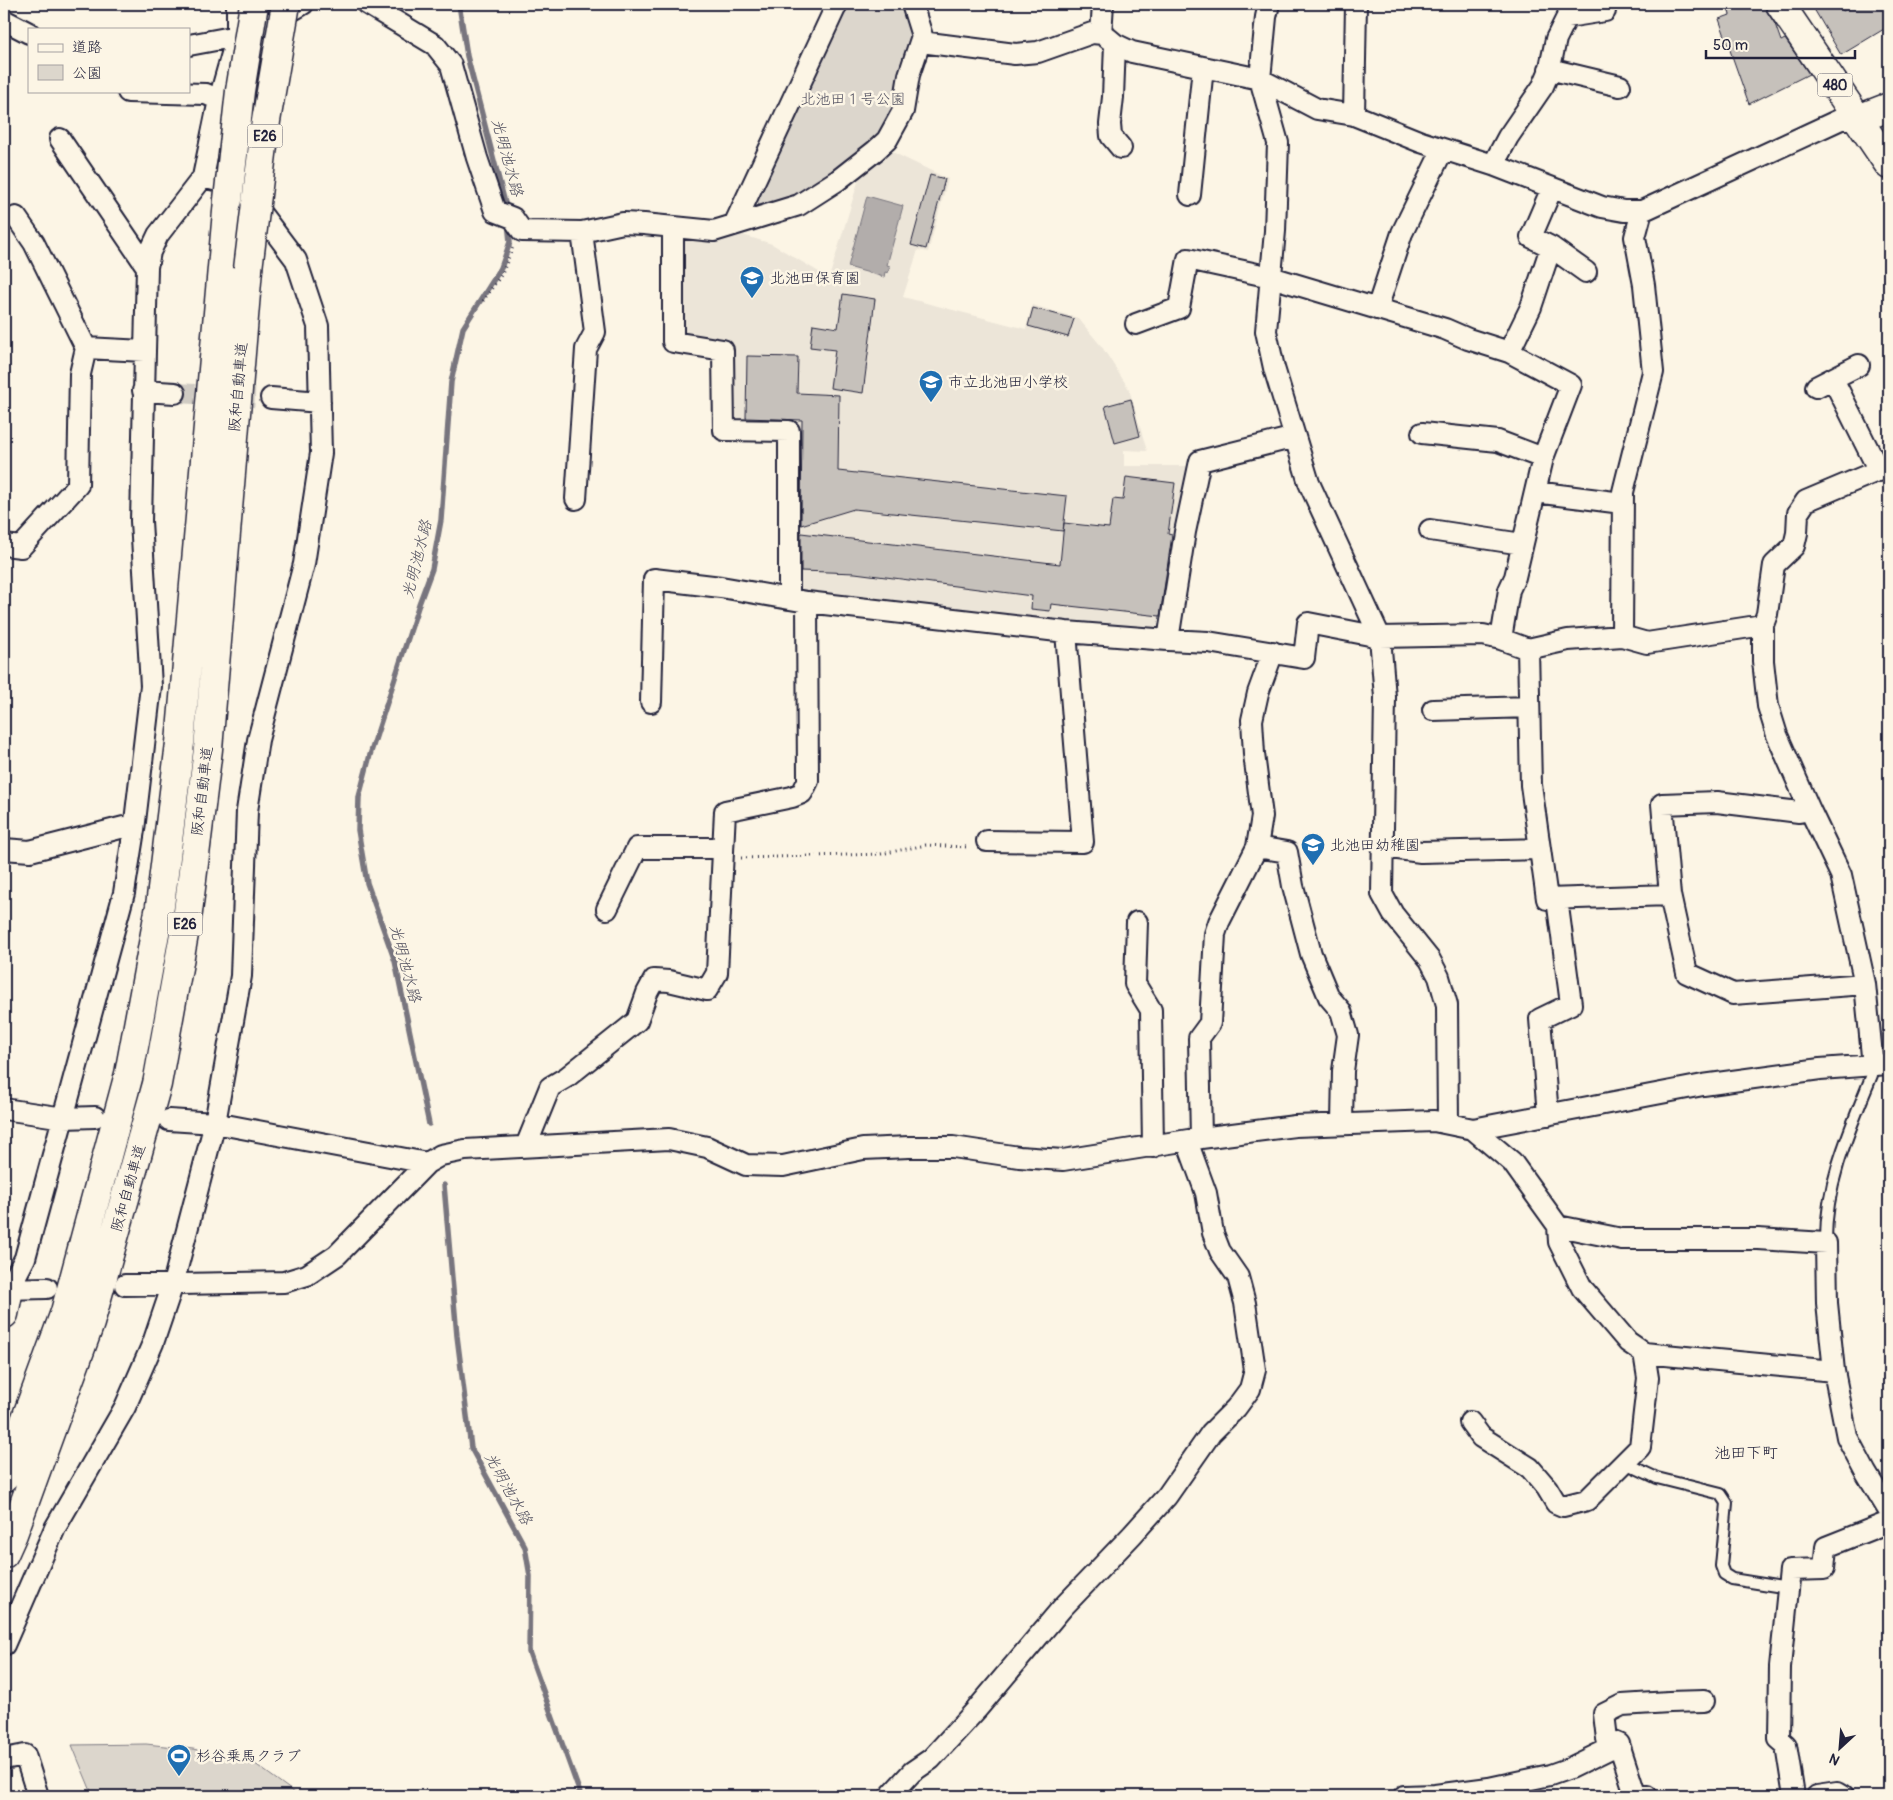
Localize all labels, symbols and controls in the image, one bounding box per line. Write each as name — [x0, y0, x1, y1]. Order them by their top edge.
legend — [28, 28, 190, 92]
scale bar — [1706, 28, 1854, 60]
text: 50 m — [1713, 36, 1748, 55]
text: 道路 — [72, 38, 102, 57]
text: 公園 — [72, 64, 102, 83]
road number: 480 — [1818, 74, 1852, 96]
park label: 北池田１号公園 — [800, 90, 906, 109]
water label: 光明池水路 — [487, 116, 527, 199]
road number: E26 — [248, 124, 282, 148]
school or university icon: 北池田保育園 — [739, 265, 765, 299]
place label: 北池田保育園 — [770, 269, 860, 288]
street label: 阪和自動車道 — [225, 341, 252, 433]
school or university icon: 市立北池田小学校 — [918, 369, 944, 403]
place label: 市立北池田小学校 — [948, 373, 1068, 392]
water label: 光明池水路 — [398, 517, 437, 600]
street label: 阪和自動車道 — [188, 745, 217, 837]
school or university icon: 北池田幼稚園 — [1300, 832, 1326, 866]
place label: 北池田幼稚園 — [1330, 836, 1420, 855]
road number: E26 — [168, 912, 202, 936]
water label: 光明池水路 — [385, 922, 425, 1005]
street label: 阪和自動車道 — [107, 1142, 150, 1234]
district label: 池田下町 — [1714, 1443, 1778, 1463]
water label: 光明池水路 — [480, 1449, 537, 1529]
north arrow — [1816, 1722, 1866, 1772]
sports icon: 杉谷乗馬クラブ — [166, 1743, 192, 1777]
place label: 杉谷乗馬クラブ — [196, 1747, 301, 1766]
text: N — [1827, 1750, 1843, 1769]

